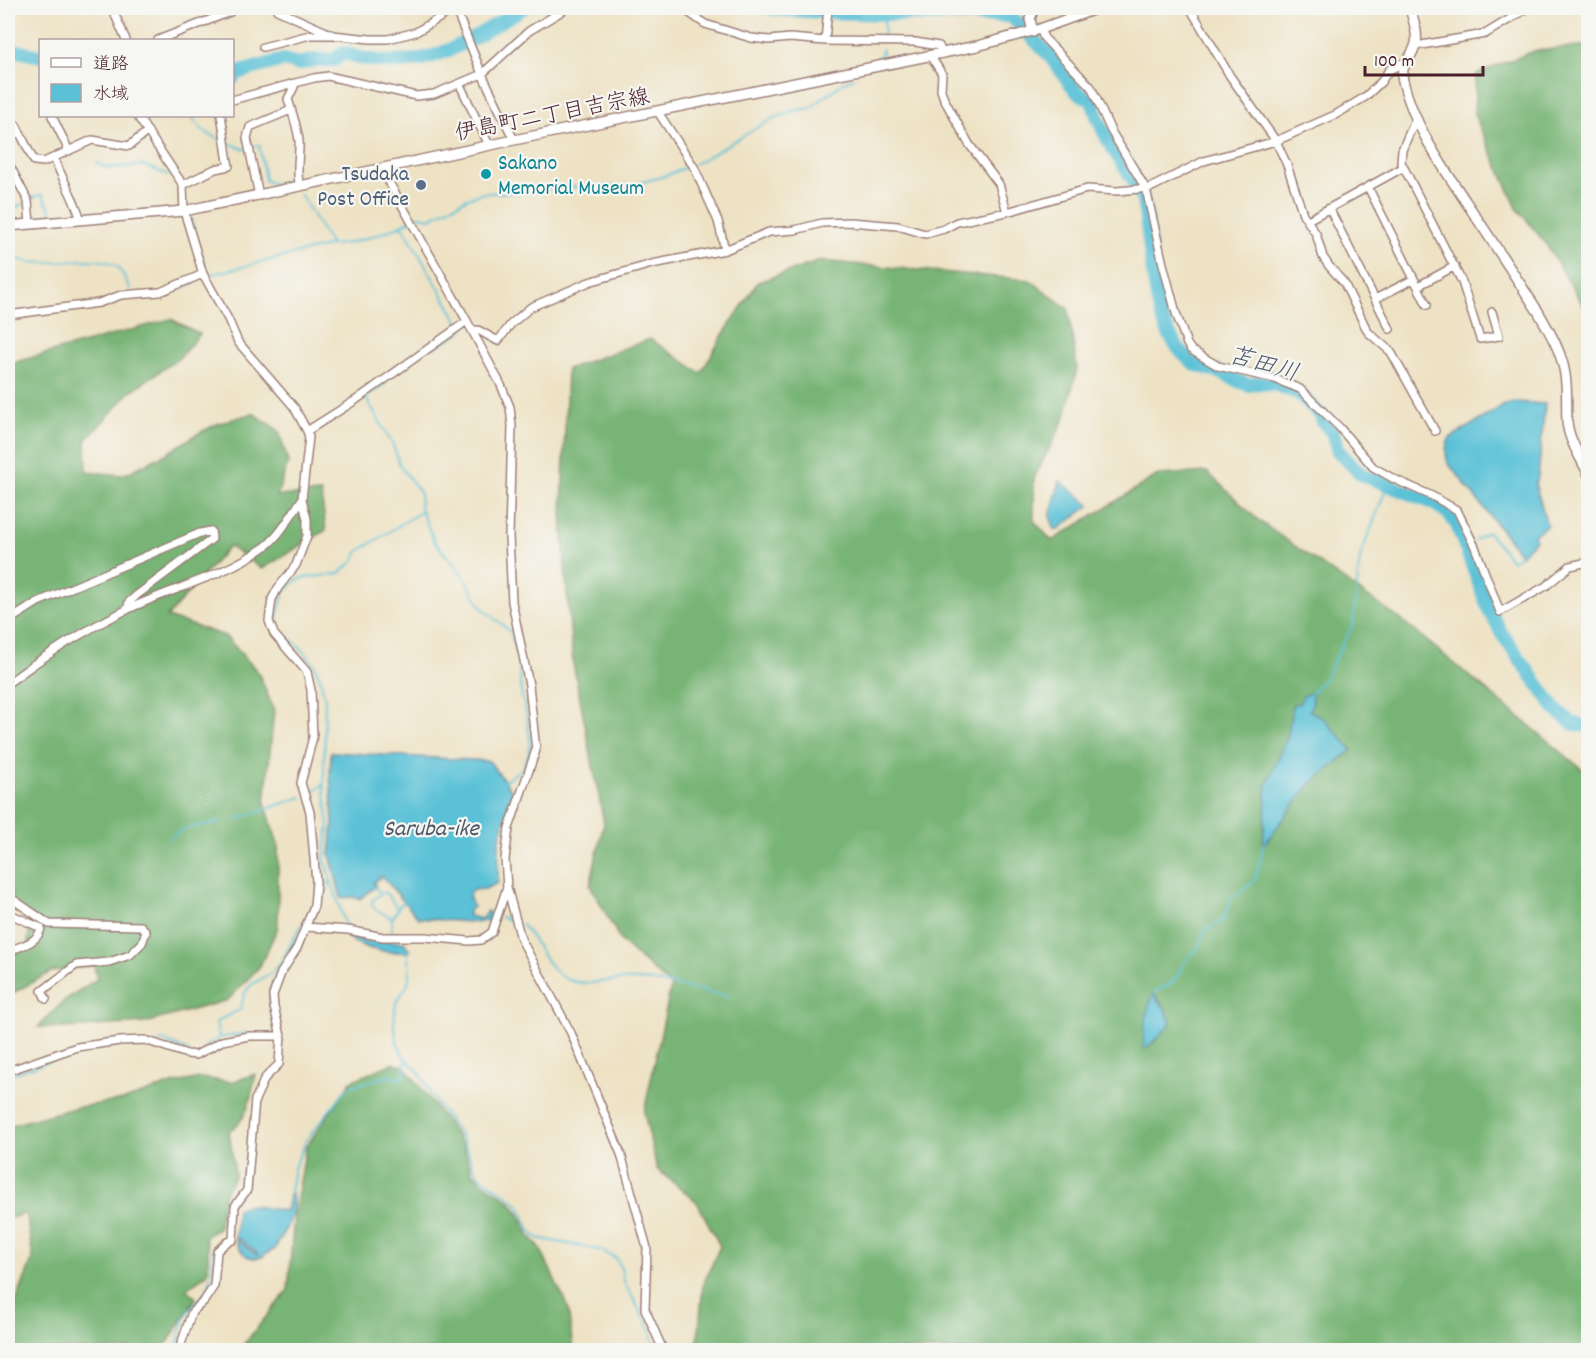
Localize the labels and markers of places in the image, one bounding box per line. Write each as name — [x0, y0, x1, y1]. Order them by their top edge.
place label: Sakano Memorial Museum — [498, 149, 644, 205]
place label: Tsudaka Post Office — [317, 160, 410, 216]
marker: Sakano Memorial Museum — [479, 167, 493, 181]
marker: Tsudaka Post Office — [414, 178, 428, 192]

